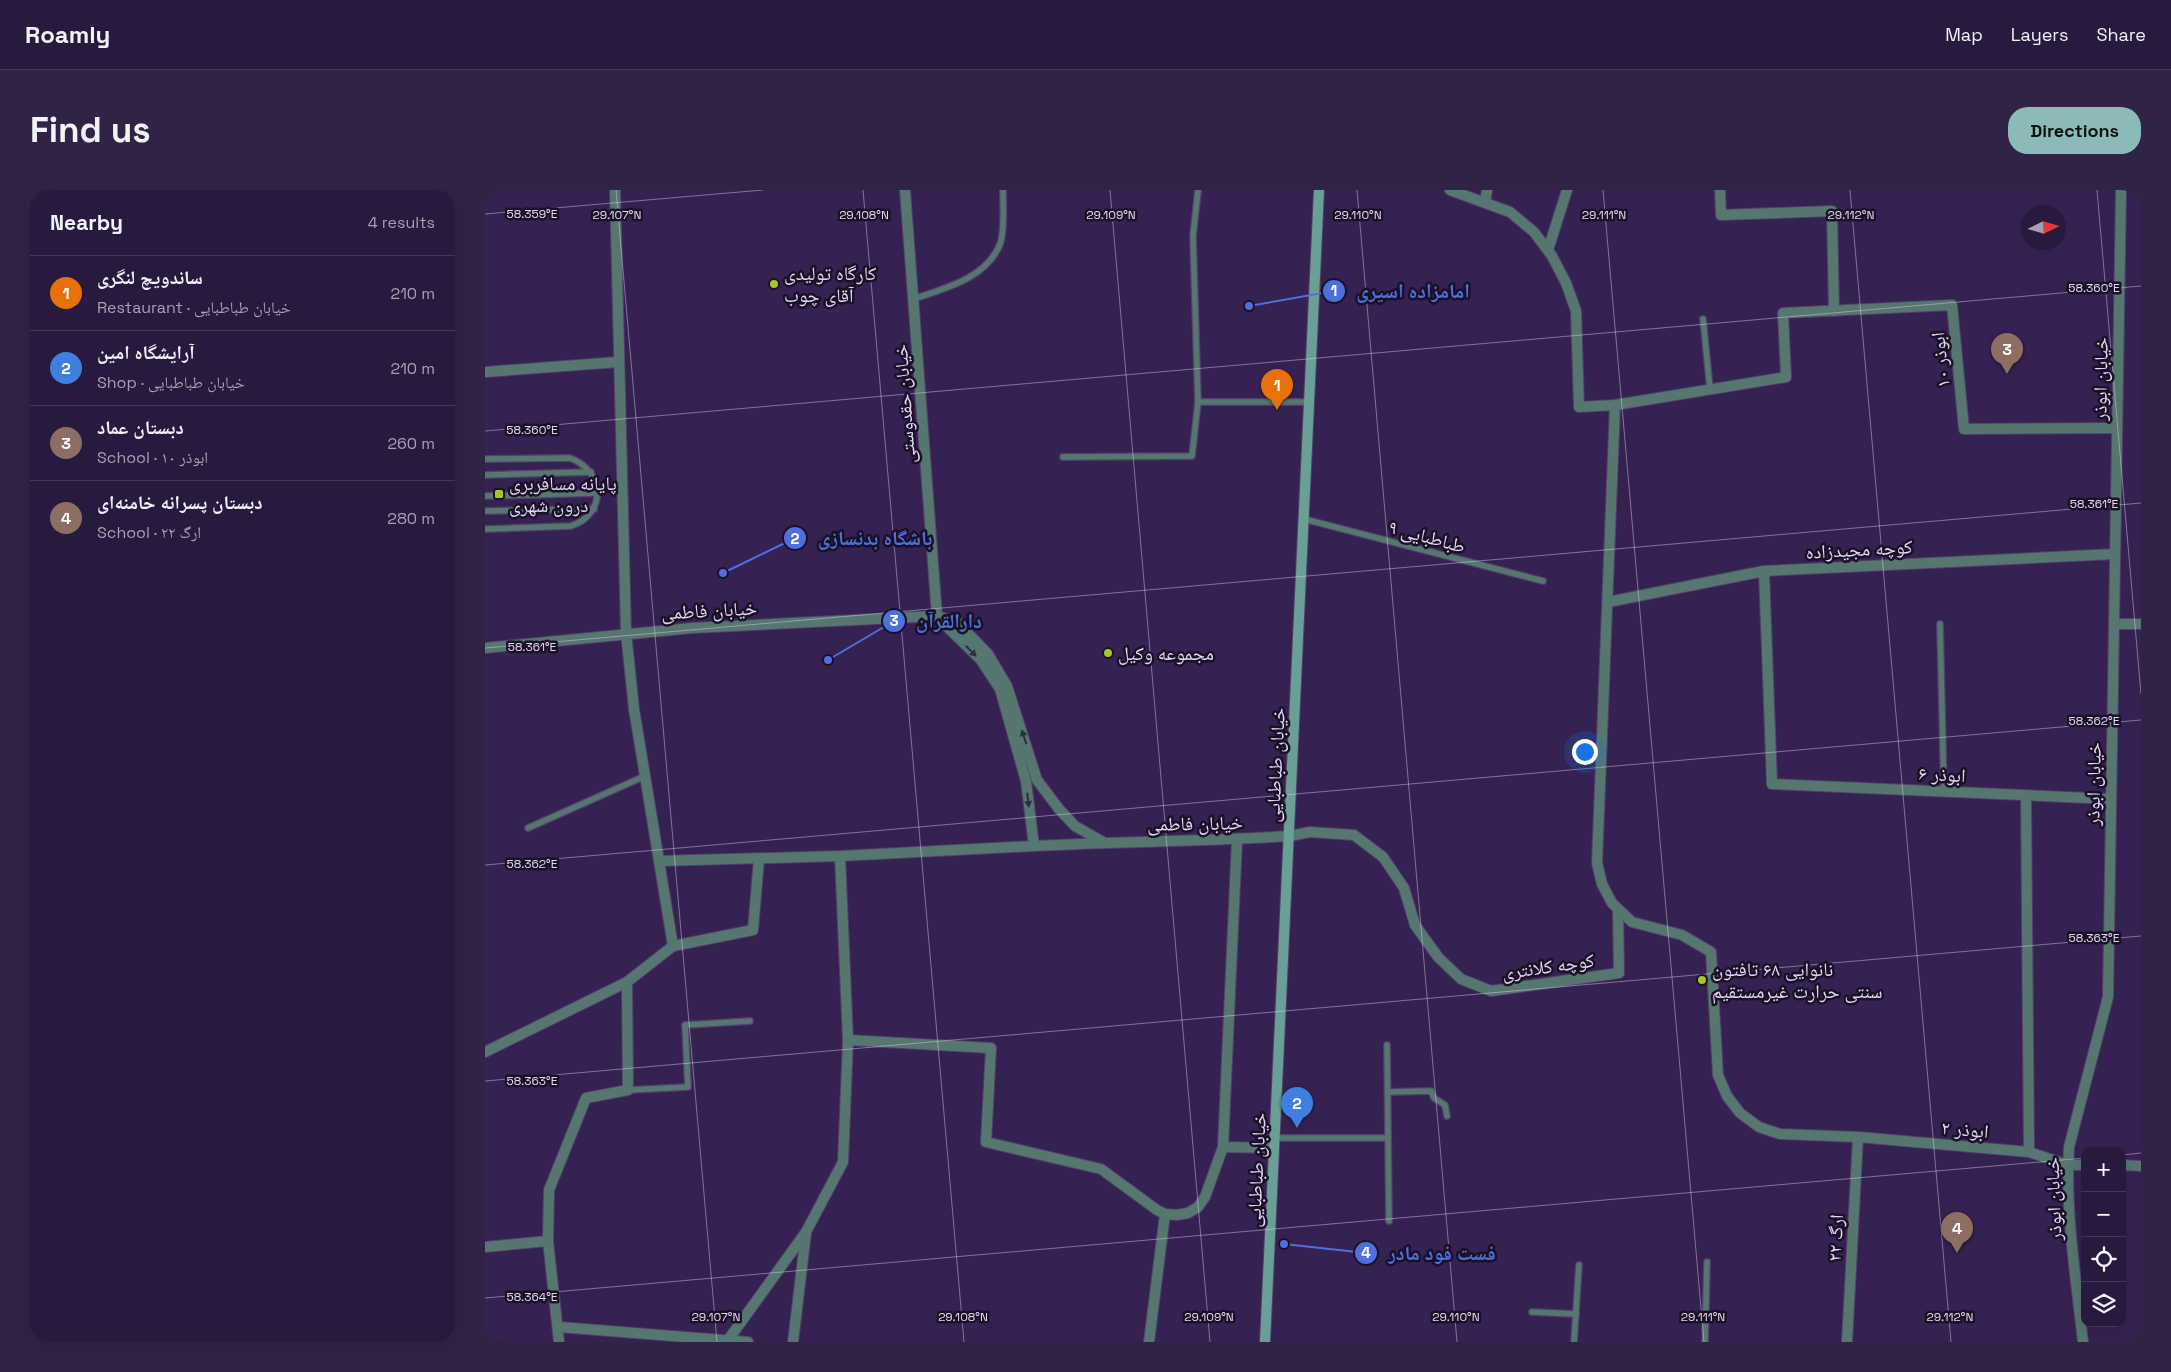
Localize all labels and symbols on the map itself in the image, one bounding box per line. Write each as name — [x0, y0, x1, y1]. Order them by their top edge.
north arrow — [2021, 205, 2066, 250]
text: 58.359°E — [507, 206, 558, 222]
text: 29.107°N — [593, 207, 641, 223]
text: 29.108°N — [839, 207, 889, 223]
text: 29.109°N — [1086, 207, 1136, 223]
text: 29.110°N — [1334, 207, 1382, 223]
text: 29.111°N — [1582, 207, 1626, 223]
text: 29.112°N — [1828, 207, 1874, 223]
place label: کارگاه تولیدی آقای چوب — [784, 261, 876, 308]
callout: امامزاده اسیری — [1321, 274, 1480, 309]
marker: کارگاه تولیدی آقای چوب — [768, 278, 780, 290]
text: امامزاده اسیری — [1356, 278, 1470, 304]
text: 58.360°E — [2068, 280, 2120, 296]
text: 1 — [1331, 281, 1337, 300]
street label: ابوذر ۱۰ — [1925, 331, 1956, 389]
pin: 3 — [1991, 333, 2023, 374]
street label: خیابان ابوذر — [2087, 337, 2114, 422]
street label: خیابان حقدوستی — [888, 343, 921, 464]
pin: 1 — [1261, 369, 1293, 410]
text: 58.360°E — [506, 422, 558, 438]
place label: پایانه مسافربری درون شهری — [509, 471, 617, 518]
marker: پایانه مسافربری درون شهری — [493, 488, 505, 500]
text: 58.361°E — [2070, 496, 2119, 512]
street label: طباطبایی ۹ — [1386, 514, 1468, 559]
callout: باشگاه بدنسازی — [783, 521, 942, 556]
text: باشگاه بدنسازی — [818, 525, 932, 551]
text: 2 — [791, 529, 800, 548]
street label: کوچه مجیدزاده — [1805, 534, 1913, 565]
street label: خیابان فاطمی — [660, 596, 758, 625]
callout: دارالقرآن — [882, 604, 992, 639]
text: دارالقرآن — [916, 608, 982, 634]
text: 3 — [889, 611, 899, 630]
text: 58.361°E — [508, 639, 557, 655]
place label: مجموعه وکیل — [1118, 641, 1214, 666]
one-way arrow — [965, 644, 977, 656]
marker: مجموعه وکیل — [1102, 647, 1114, 659]
street label: خیابان طباطبایی — [1260, 707, 1291, 823]
text: 58.362°E — [2069, 713, 2120, 729]
one-way arrow — [1020, 730, 1027, 745]
your location — [1572, 739, 1598, 765]
street label: خیابان ابوذر — [2080, 742, 2107, 827]
street label: ابوذر ۶ — [1918, 761, 1966, 788]
one-way arrow — [1024, 792, 1032, 808]
street label: خیابان فاطمی — [1147, 810, 1243, 837]
text: 58.362°E — [507, 856, 558, 872]
text: 58.363°E — [2069, 930, 2120, 946]
street label: کوچه کلانتری — [1500, 948, 1596, 985]
place label: نانوایی ۶۸ تافتون سنتی حرارت غیرمستقیم — [1712, 957, 1882, 1004]
marker: نانوایی ۶۸ تافتون سنتی حرارت غیرمستقیم — [1696, 974, 1708, 986]
text: 58.363°E — [507, 1073, 558, 1089]
pin: 2 — [1281, 1087, 1313, 1128]
street label: خیابان طباطبایی — [1241, 1112, 1272, 1228]
street label: ابوذر ۲ — [1940, 1115, 1990, 1144]
street label: خیابان ابوذر — [2040, 1157, 2067, 1242]
pin: 4 — [1941, 1212, 1973, 1253]
street label: ارگ ۲۲ — [1822, 1214, 1849, 1262]
callout: فست فود مادر — [1353, 1235, 1506, 1270]
text: فست فود مادر — [1387, 1240, 1496, 1266]
text: 4 — [1361, 1243, 1371, 1262]
text: 58.364°E — [506, 1289, 558, 1305]
text: 29.107°N — [692, 1309, 740, 1325]
text: 29.108°N — [938, 1309, 988, 1325]
text: 29.109°N — [1184, 1309, 1234, 1325]
text: 29.110°N — [1432, 1309, 1480, 1325]
text: 29.111°N — [1681, 1309, 1725, 1325]
text: 29.112°N — [1927, 1309, 1973, 1325]

